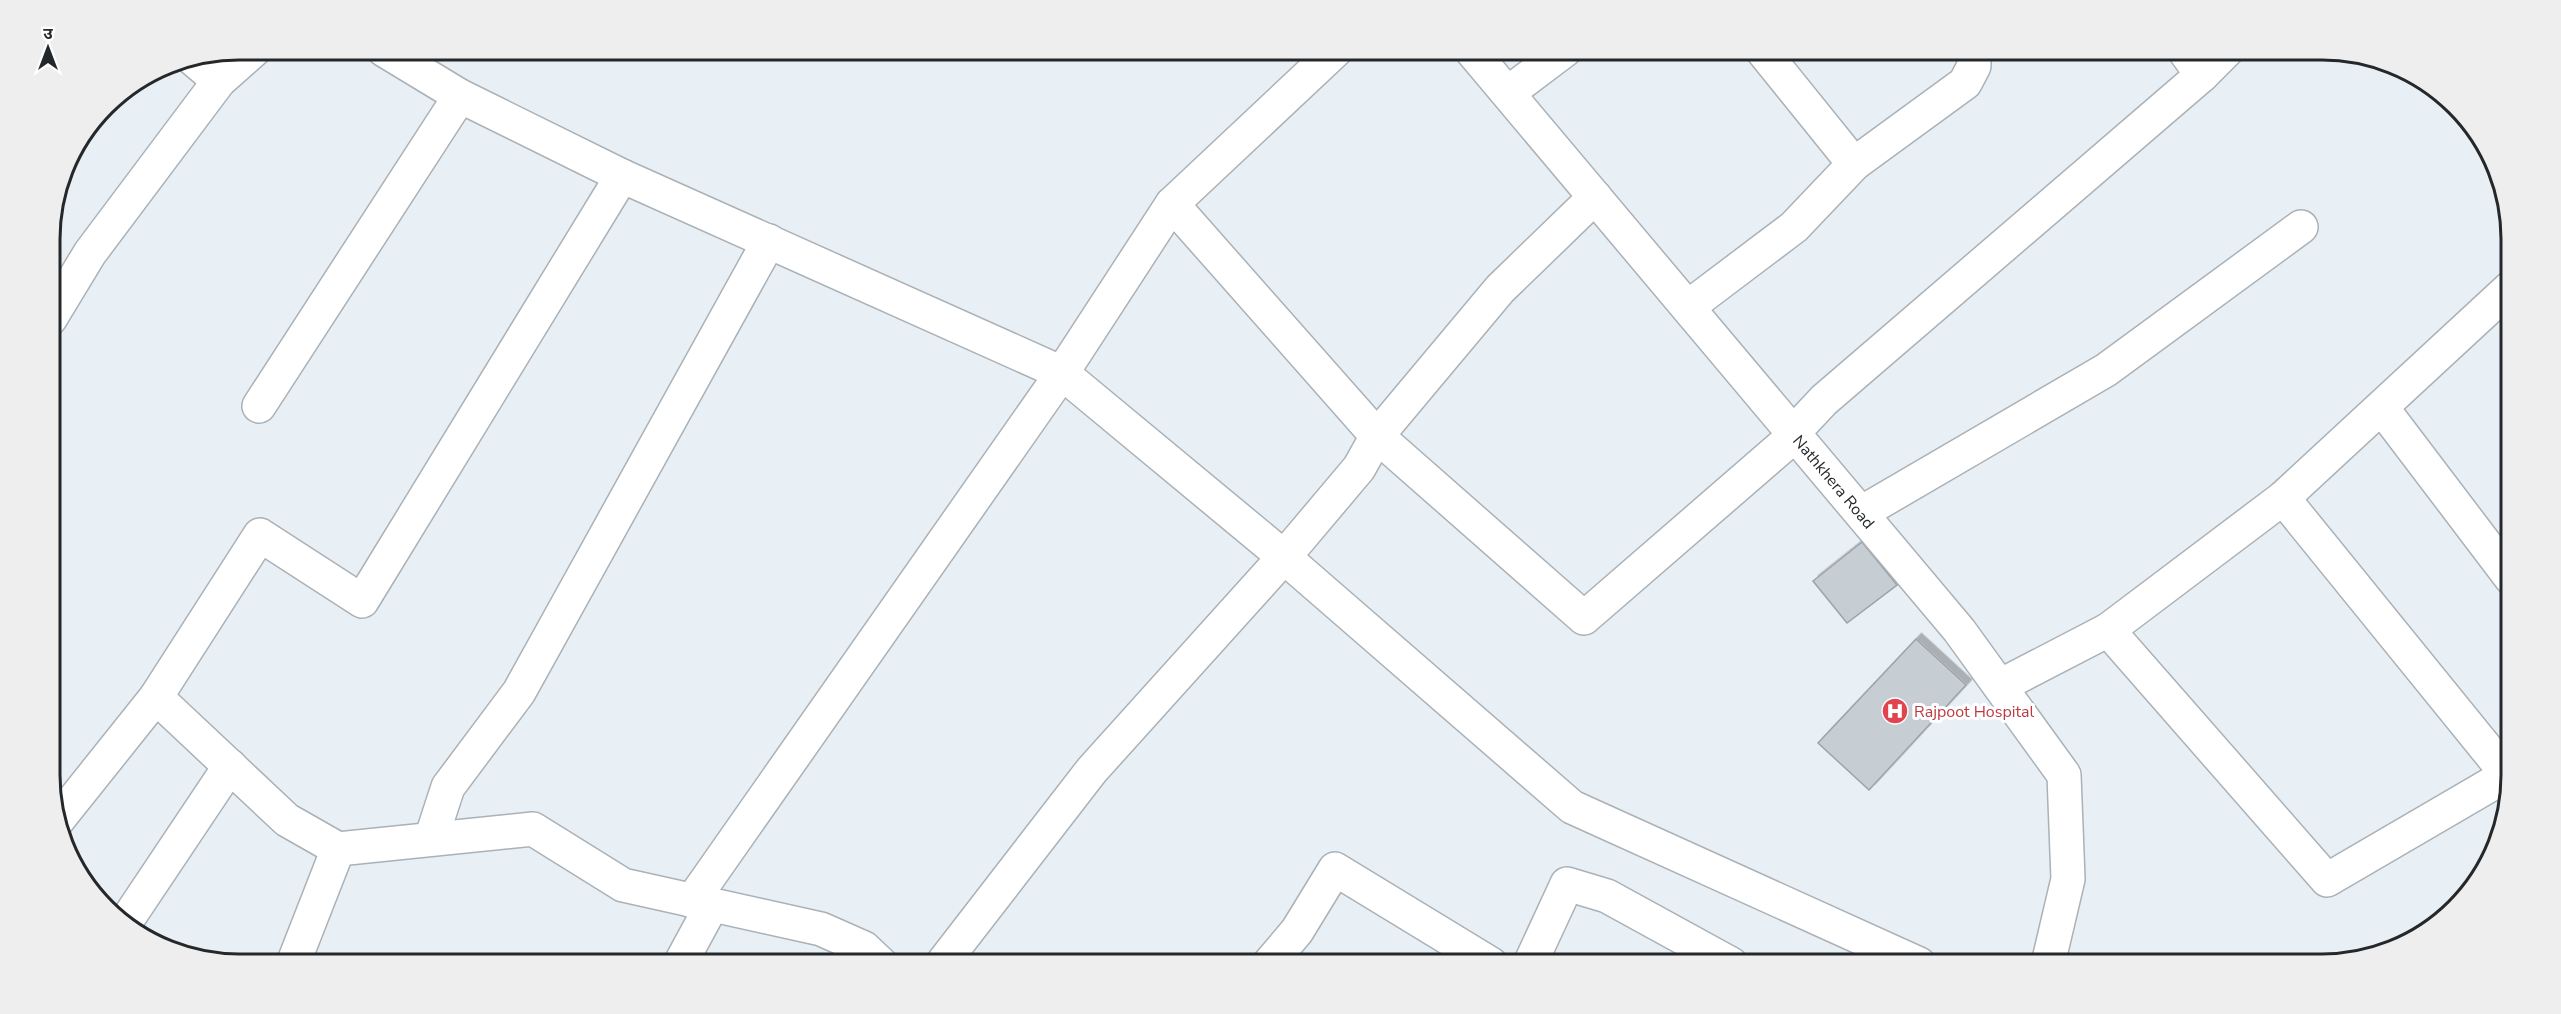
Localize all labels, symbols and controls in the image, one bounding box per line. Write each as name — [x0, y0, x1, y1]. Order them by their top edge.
north arrow — [18, 18, 78, 78]
text: उ — [43, 23, 53, 45]
street label: Nathkhera Road — [1788, 431, 1879, 534]
hospital icon: Rajpoot Hospital — [1880, 696, 1910, 726]
place label: Rajpoot Hospital — [1914, 701, 2035, 723]

